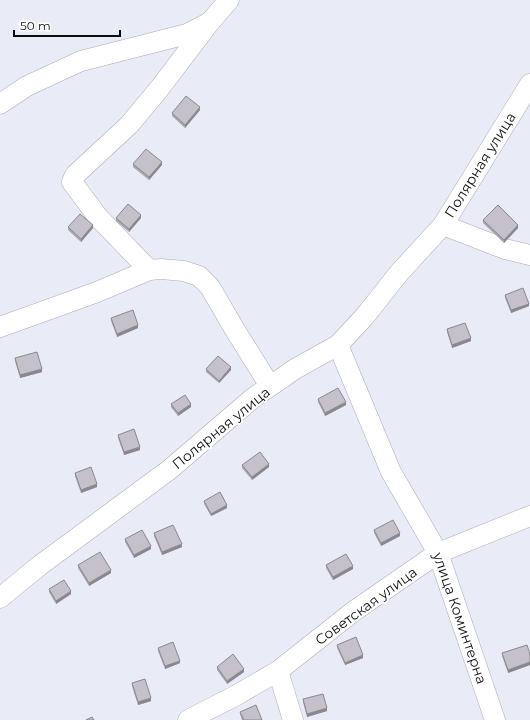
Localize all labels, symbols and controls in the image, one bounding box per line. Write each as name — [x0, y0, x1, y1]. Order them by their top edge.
scale bar — [14, 12, 120, 38]
text: 50 m — [20, 18, 51, 33]
street label: Полярная улица — [440, 109, 520, 221]
street label: Полярная улица — [168, 383, 274, 473]
street label: улица Коминтерна — [429, 549, 491, 686]
street label: Советская улица — [312, 563, 420, 649]

